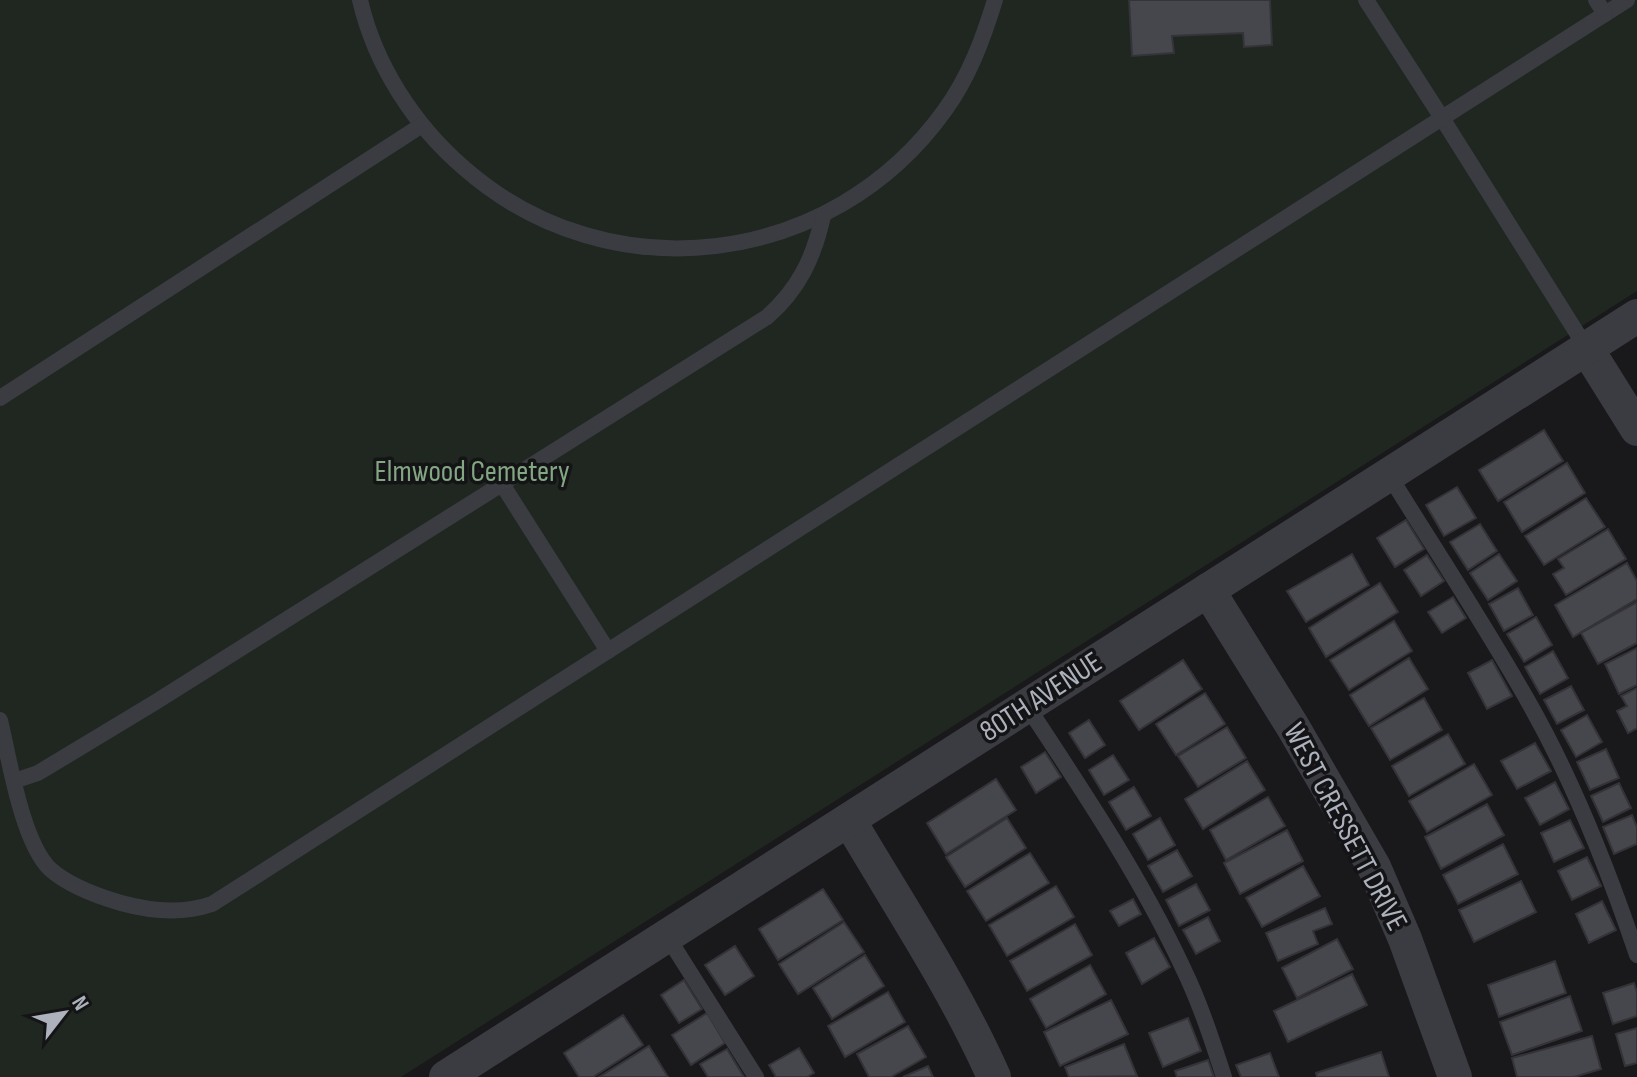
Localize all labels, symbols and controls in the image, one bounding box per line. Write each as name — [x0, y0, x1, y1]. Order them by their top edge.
park label: Elmwood Cemetery — [374, 454, 570, 490]
street label: 80TH AVENUE — [973, 644, 1109, 750]
street label: WEST CRESSETT DRIVE — [1275, 717, 1415, 937]
north arrow — [24, 973, 104, 1053]
text: N — [65, 991, 94, 1015]

